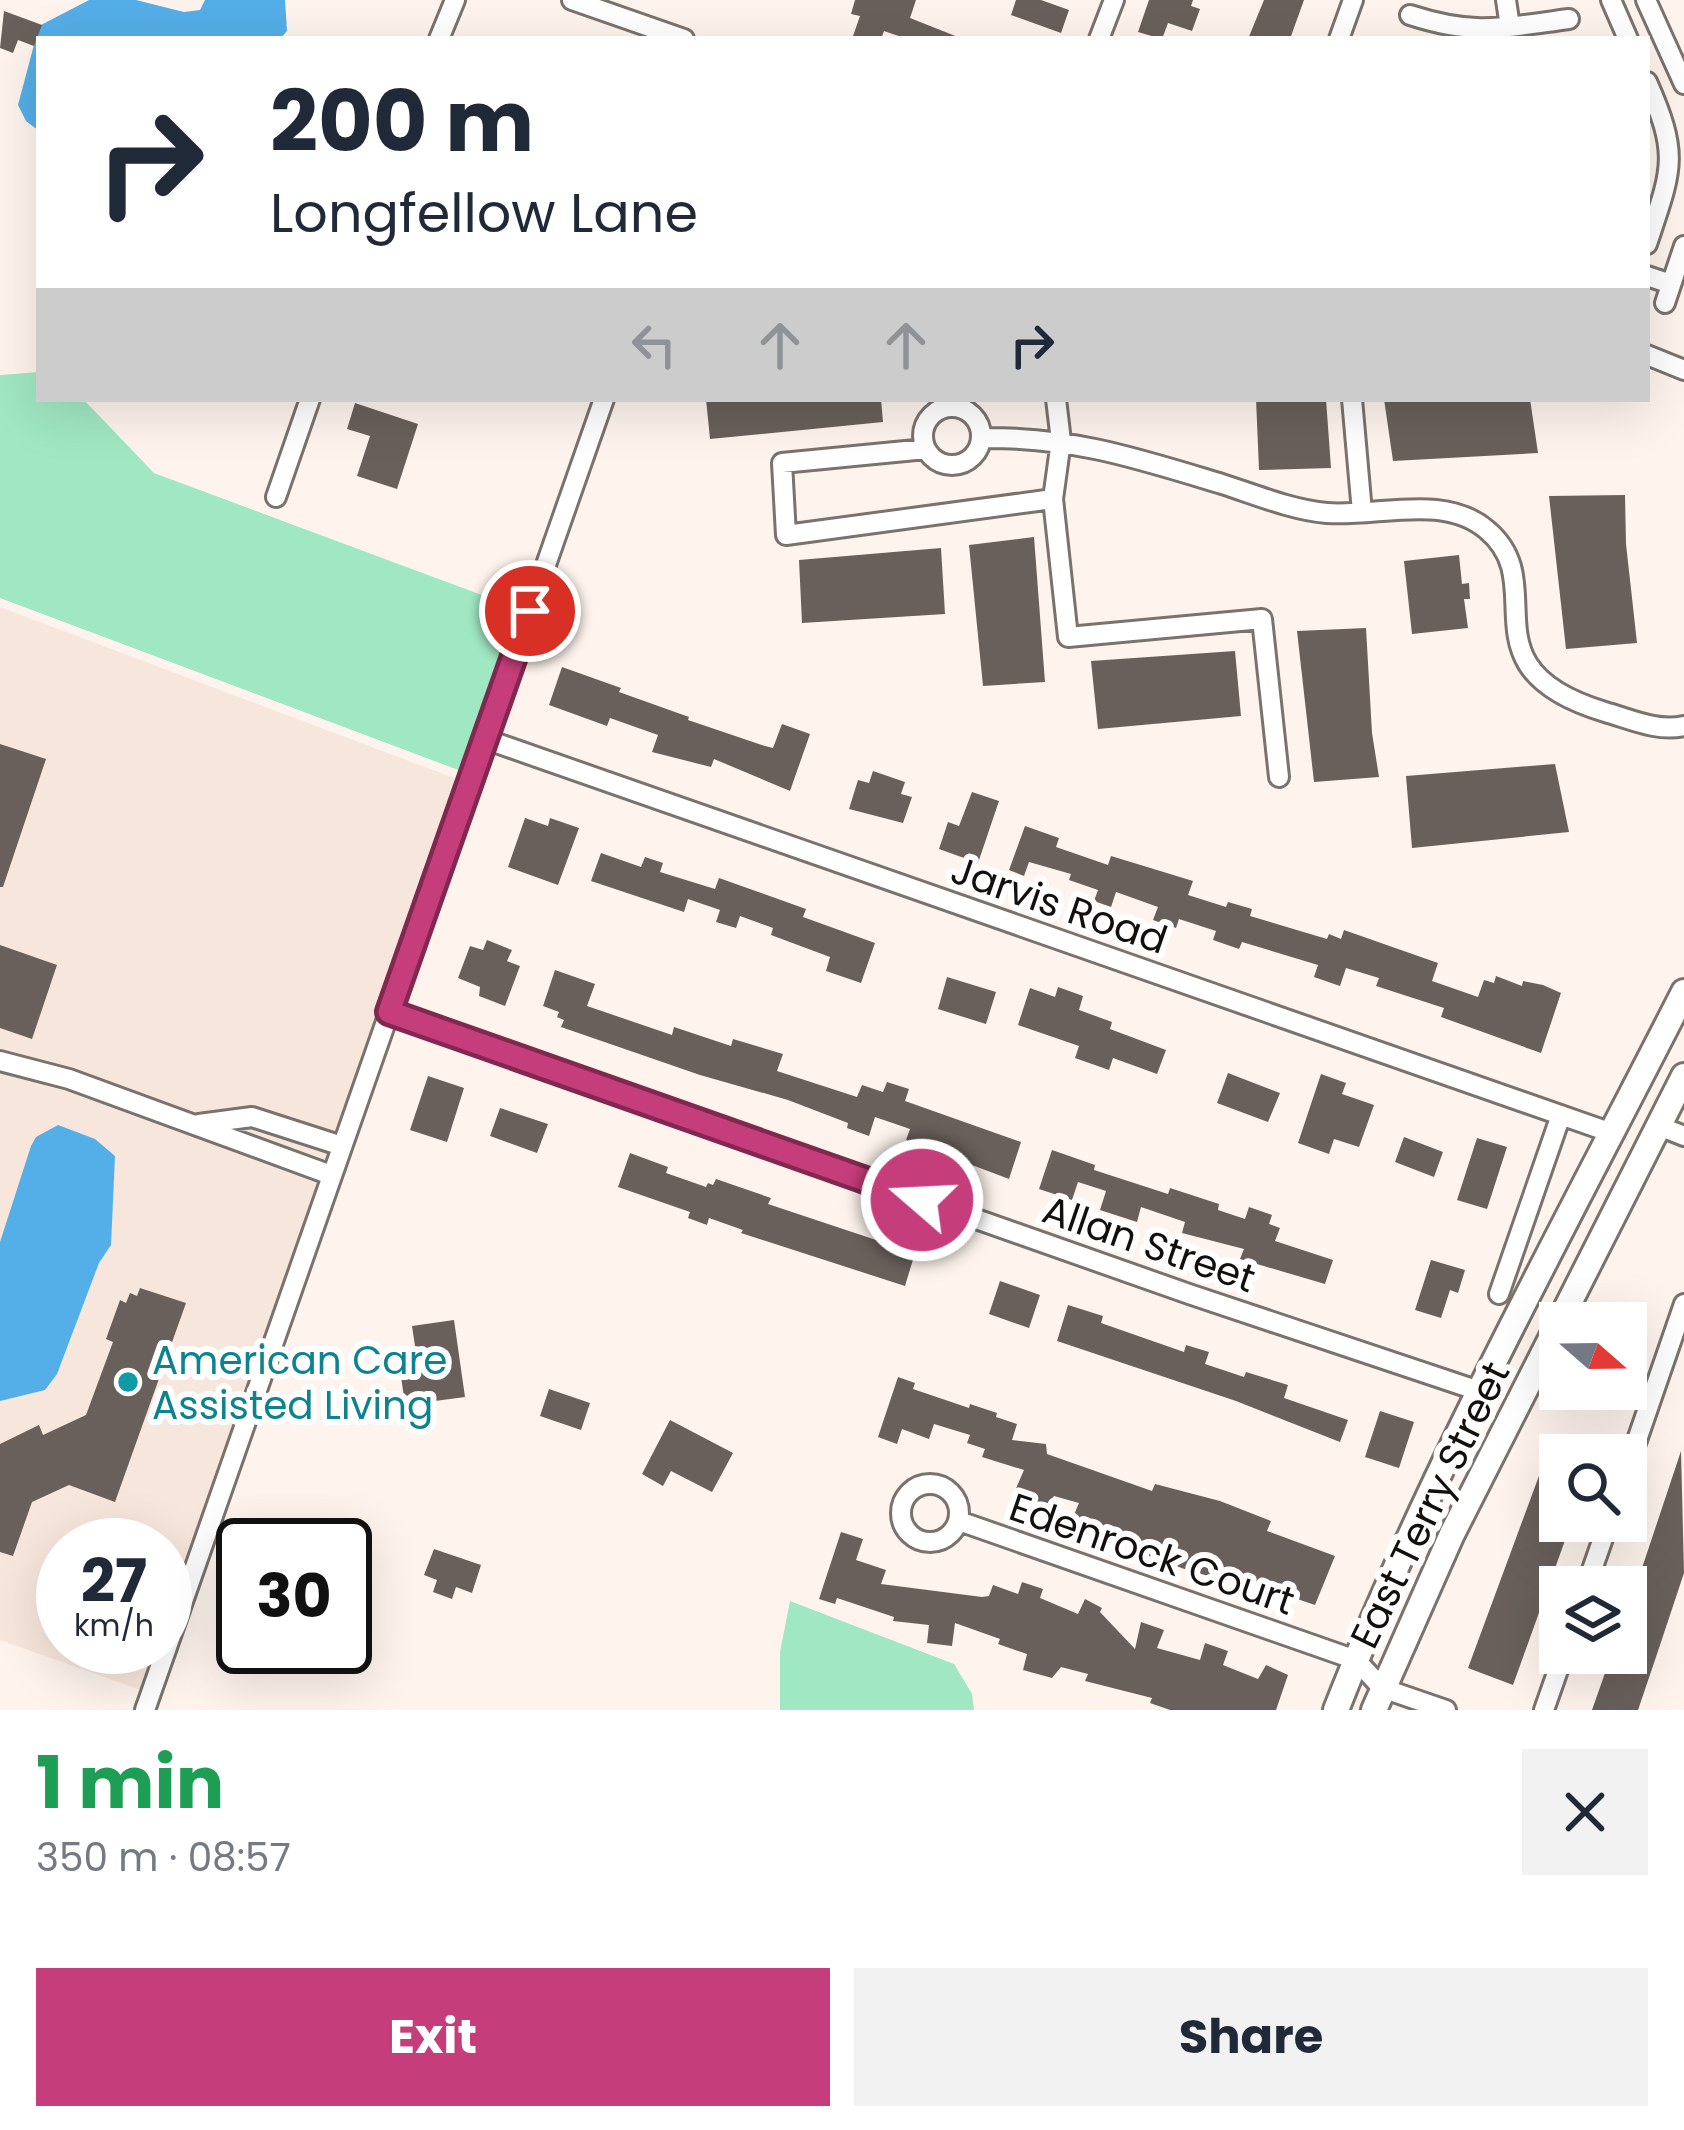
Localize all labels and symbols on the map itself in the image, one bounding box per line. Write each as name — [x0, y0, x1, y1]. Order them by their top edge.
pin — [479, 560, 581, 662]
street label: Jarvis Road — [944, 842, 1174, 968]
position arrow — [859, 1137, 985, 1263]
street label: Allan Street — [1035, 1182, 1263, 1306]
north arrow — [1539, 1302, 1647, 1410]
place label: American Care Assisted Living — [152, 1333, 447, 1433]
street label: East Terry Street — [1337, 1353, 1523, 1657]
marker: American Care Assisted Living — [115, 1369, 141, 1395]
street label: Edenrock Court — [1002, 1479, 1302, 1629]
speed limit sign: 30 — [216, 1518, 372, 1674]

